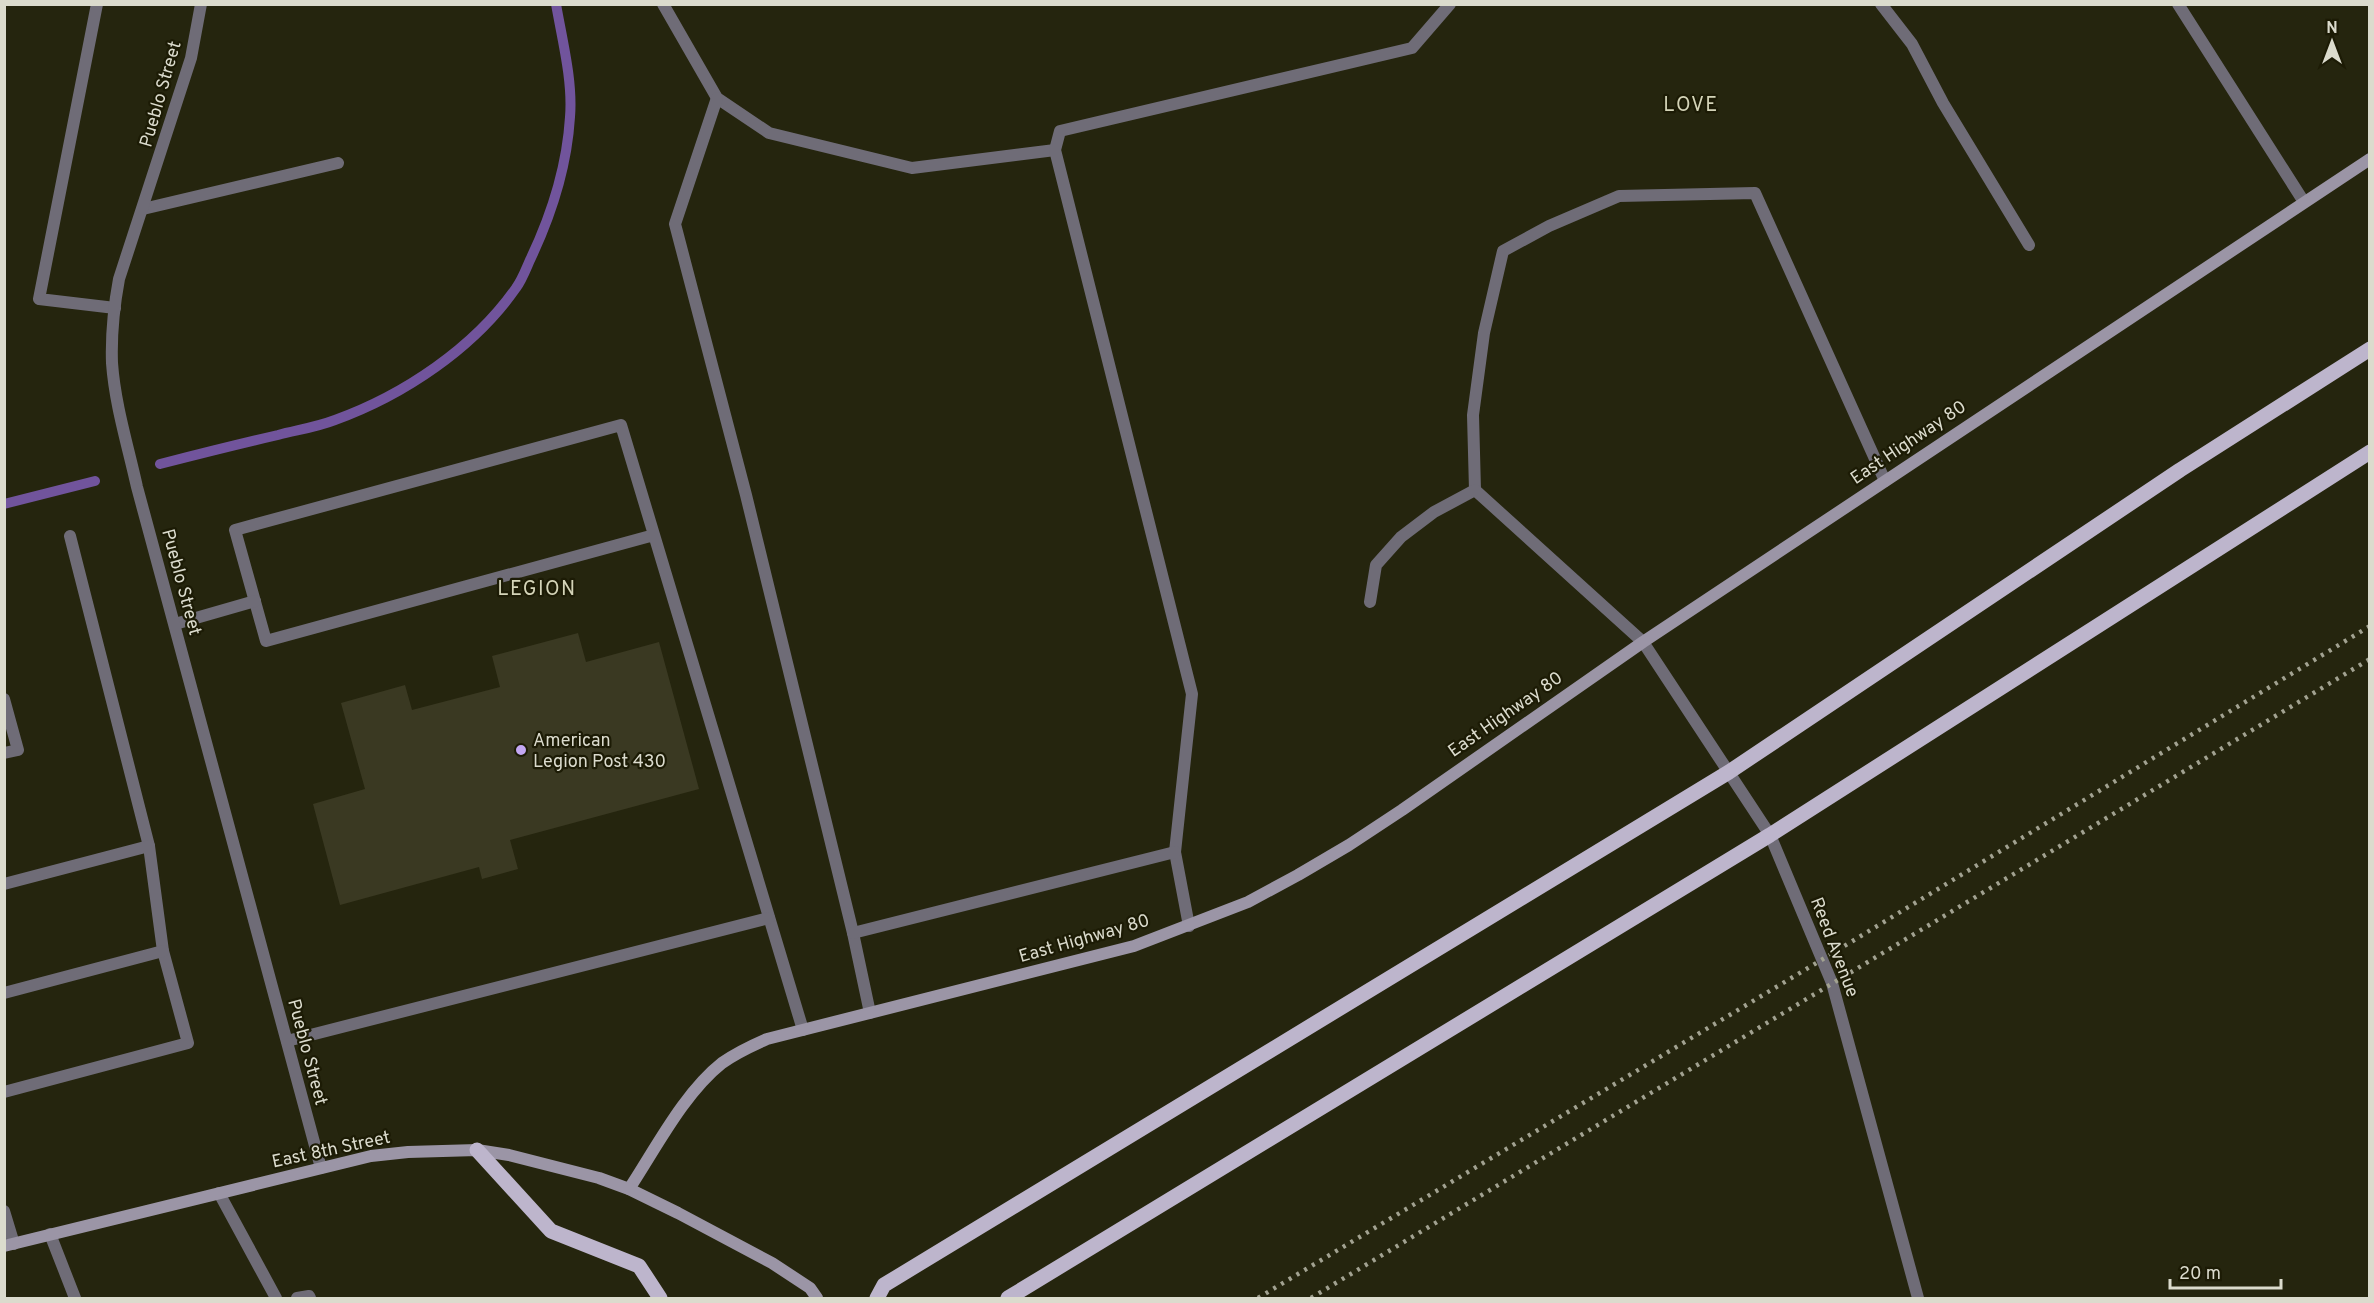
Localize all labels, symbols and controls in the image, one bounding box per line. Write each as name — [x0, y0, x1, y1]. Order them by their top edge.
north arrow — [2302, 12, 2362, 72]
text: N — [2326, 19, 2338, 39]
street label: Pueblo Street — [135, 39, 188, 150]
district label: LOVE — [1663, 93, 1719, 119]
street label: East Highway 80 — [1846, 396, 1971, 491]
street label: Pueblo Street — [155, 527, 206, 638]
district label: LEGION — [497, 577, 577, 603]
street label: East Highway 80 — [1444, 667, 1568, 763]
place label: American Legion Post 430 — [533, 730, 666, 774]
marker: American Legion Post 430 — [514, 743, 528, 757]
street label: Reed Avenue — [1804, 894, 1863, 1001]
street label: East Highway 80 — [1016, 910, 1152, 969]
street label: Pueblo Street — [281, 997, 332, 1108]
street label: East 8th Street — [270, 1127, 393, 1174]
scale bar — [2170, 1252, 2281, 1290]
text: 20 m — [2179, 1263, 2221, 1286]

